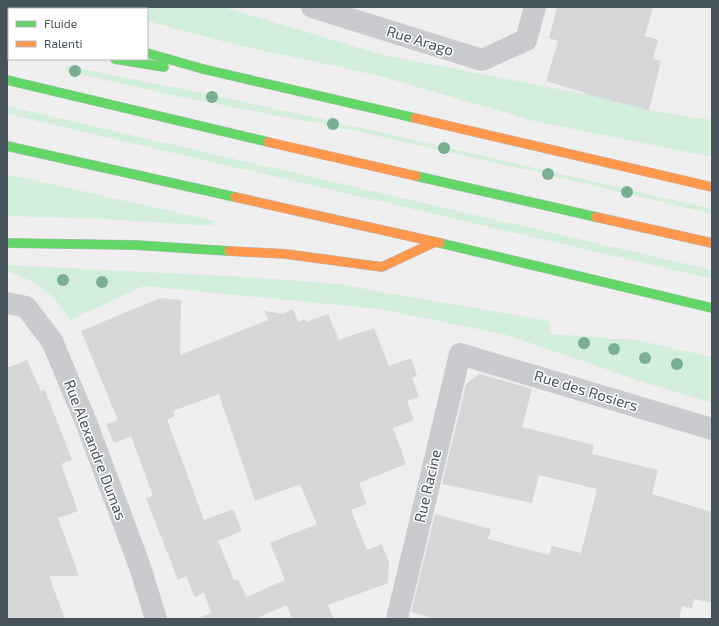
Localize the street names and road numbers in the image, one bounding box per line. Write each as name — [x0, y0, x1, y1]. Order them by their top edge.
street label: Rue Arago — [385, 21, 456, 59]
street label: Rue des Rosiers — [532, 366, 640, 414]
street label: Rue Alexandre Dumas — [61, 377, 131, 522]
street label: Rue Racine — [410, 447, 444, 524]

